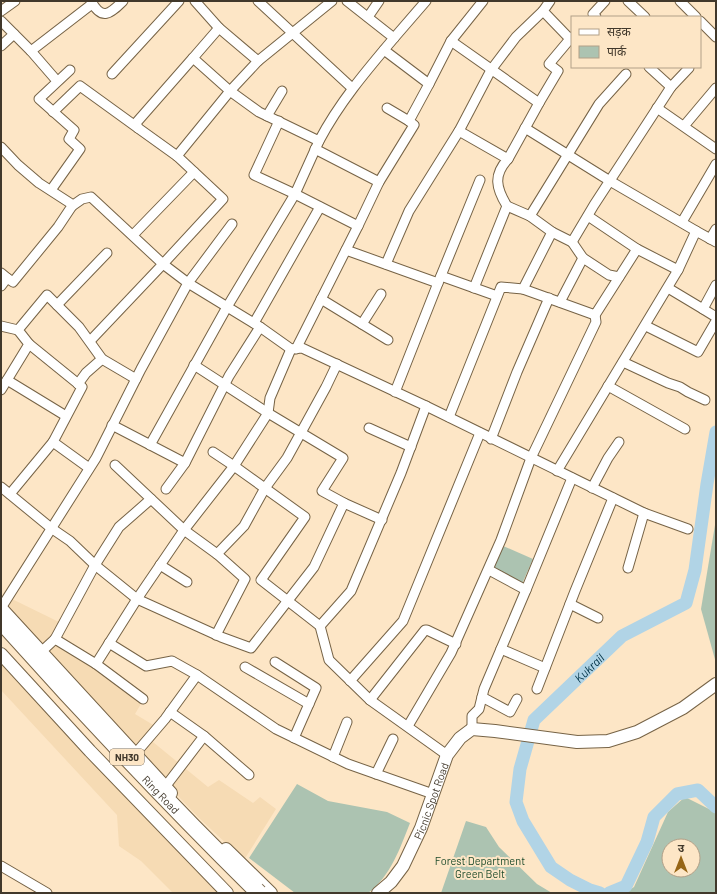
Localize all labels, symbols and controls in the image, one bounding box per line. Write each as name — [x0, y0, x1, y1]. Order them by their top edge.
legend — [571, 16, 701, 68]
text: सड़क — [607, 24, 632, 39]
text: पार्क — [607, 44, 627, 58]
water label: Kukrail — [571, 650, 607, 685]
road number: NH30 — [110, 749, 144, 765]
street label: Picnic Spot Road — [410, 761, 450, 841]
street label: Ring Road — [140, 772, 183, 816]
north arrow — [661, 838, 701, 878]
text: उ — [678, 841, 685, 854]
park label: Forest Department Green Belt — [435, 854, 525, 880]

